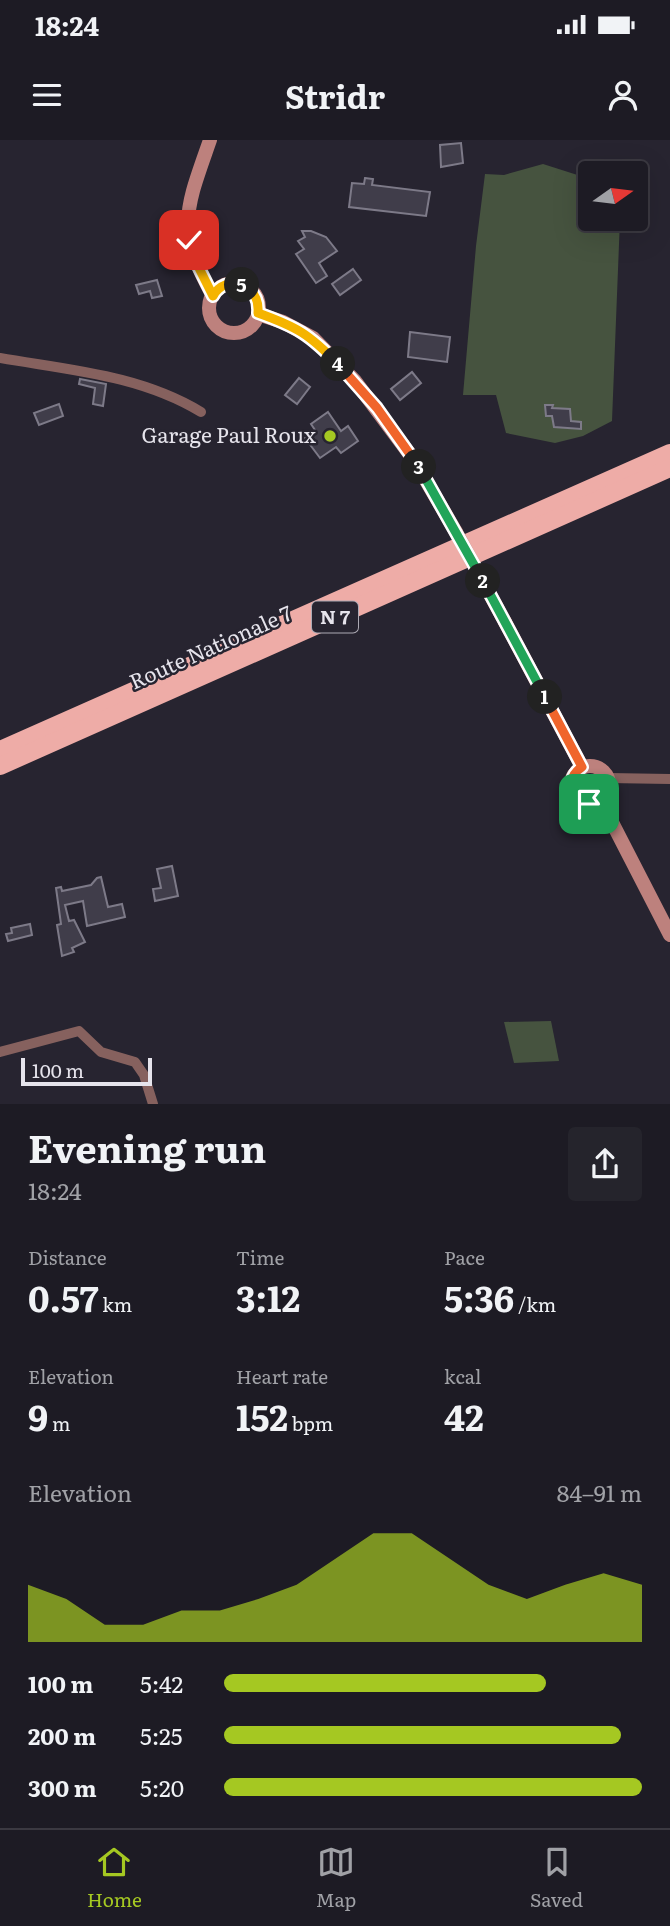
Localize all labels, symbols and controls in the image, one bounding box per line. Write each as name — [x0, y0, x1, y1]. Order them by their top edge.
text: 18:24 — [35, 5, 99, 44]
text: Stridr — [285, 71, 385, 119]
icon: menu — [28, 76, 66, 114]
icon: person — [604, 76, 642, 114]
north arrow — [578, 161, 648, 231]
map controls — [578, 161, 648, 231]
pin — [159, 210, 219, 270]
icon: check — [170, 221, 208, 259]
pin: 5 — [224, 268, 260, 302]
text: 5 — [236, 270, 247, 298]
pin: 4 — [320, 346, 356, 382]
text: 4 — [332, 349, 343, 377]
place label: Garage Paul Roux — [141, 418, 316, 449]
marker: Garage Paul Roux — [322, 428, 338, 444]
pin: 3 — [402, 450, 436, 484]
text: 3 — [413, 452, 424, 480]
pin: 2 — [466, 564, 500, 598]
text: 2 — [477, 566, 488, 594]
street label: Route Nationale 7 — [124, 596, 297, 696]
road number: N 7 — [312, 602, 358, 632]
pin: 1 — [528, 680, 562, 714]
text: 1 — [541, 682, 548, 710]
pin — [559, 774, 619, 834]
icon: arrive — [570, 785, 608, 823]
scale bar — [21, 1055, 152, 1086]
text: 100 m — [32, 1056, 84, 1084]
text: Evening run — [28, 1118, 266, 1175]
button: share — [568, 1127, 642, 1201]
text: 18:24 — [28, 1173, 82, 1207]
text: Distance — [28, 1243, 107, 1271]
text: Time — [236, 1243, 284, 1271]
text: Pace — [444, 1243, 485, 1271]
text: 0.57 — [28, 1271, 98, 1323]
text: 3:12 — [236, 1271, 300, 1323]
text: 5:36 — [444, 1271, 514, 1323]
text: km — [98, 1290, 132, 1318]
text: /km — [514, 1290, 556, 1318]
text: Elevation — [28, 1362, 114, 1390]
text: Heart rate — [236, 1362, 328, 1390]
text: kcal — [444, 1362, 481, 1390]
text: 9 — [28, 1390, 48, 1442]
text: 152 — [236, 1390, 288, 1442]
text: 42 — [444, 1390, 484, 1442]
text: m — [48, 1409, 70, 1437]
text: bpm — [288, 1409, 333, 1437]
text: Elevation — [28, 1475, 132, 1509]
text: 84–91 m — [557, 1475, 642, 1509]
text: 100 m — [28, 1666, 93, 1700]
text: 5:42 — [140, 1666, 183, 1700]
text: 200 m — [28, 1718, 96, 1752]
text: 5:25 — [140, 1718, 182, 1752]
text: 300 m — [28, 1770, 97, 1804]
text: 5:20 — [140, 1770, 184, 1804]
tab: Home — [87, 1843, 142, 1913]
tab: Map — [316, 1843, 356, 1913]
tab: Saved — [530, 1843, 583, 1913]

